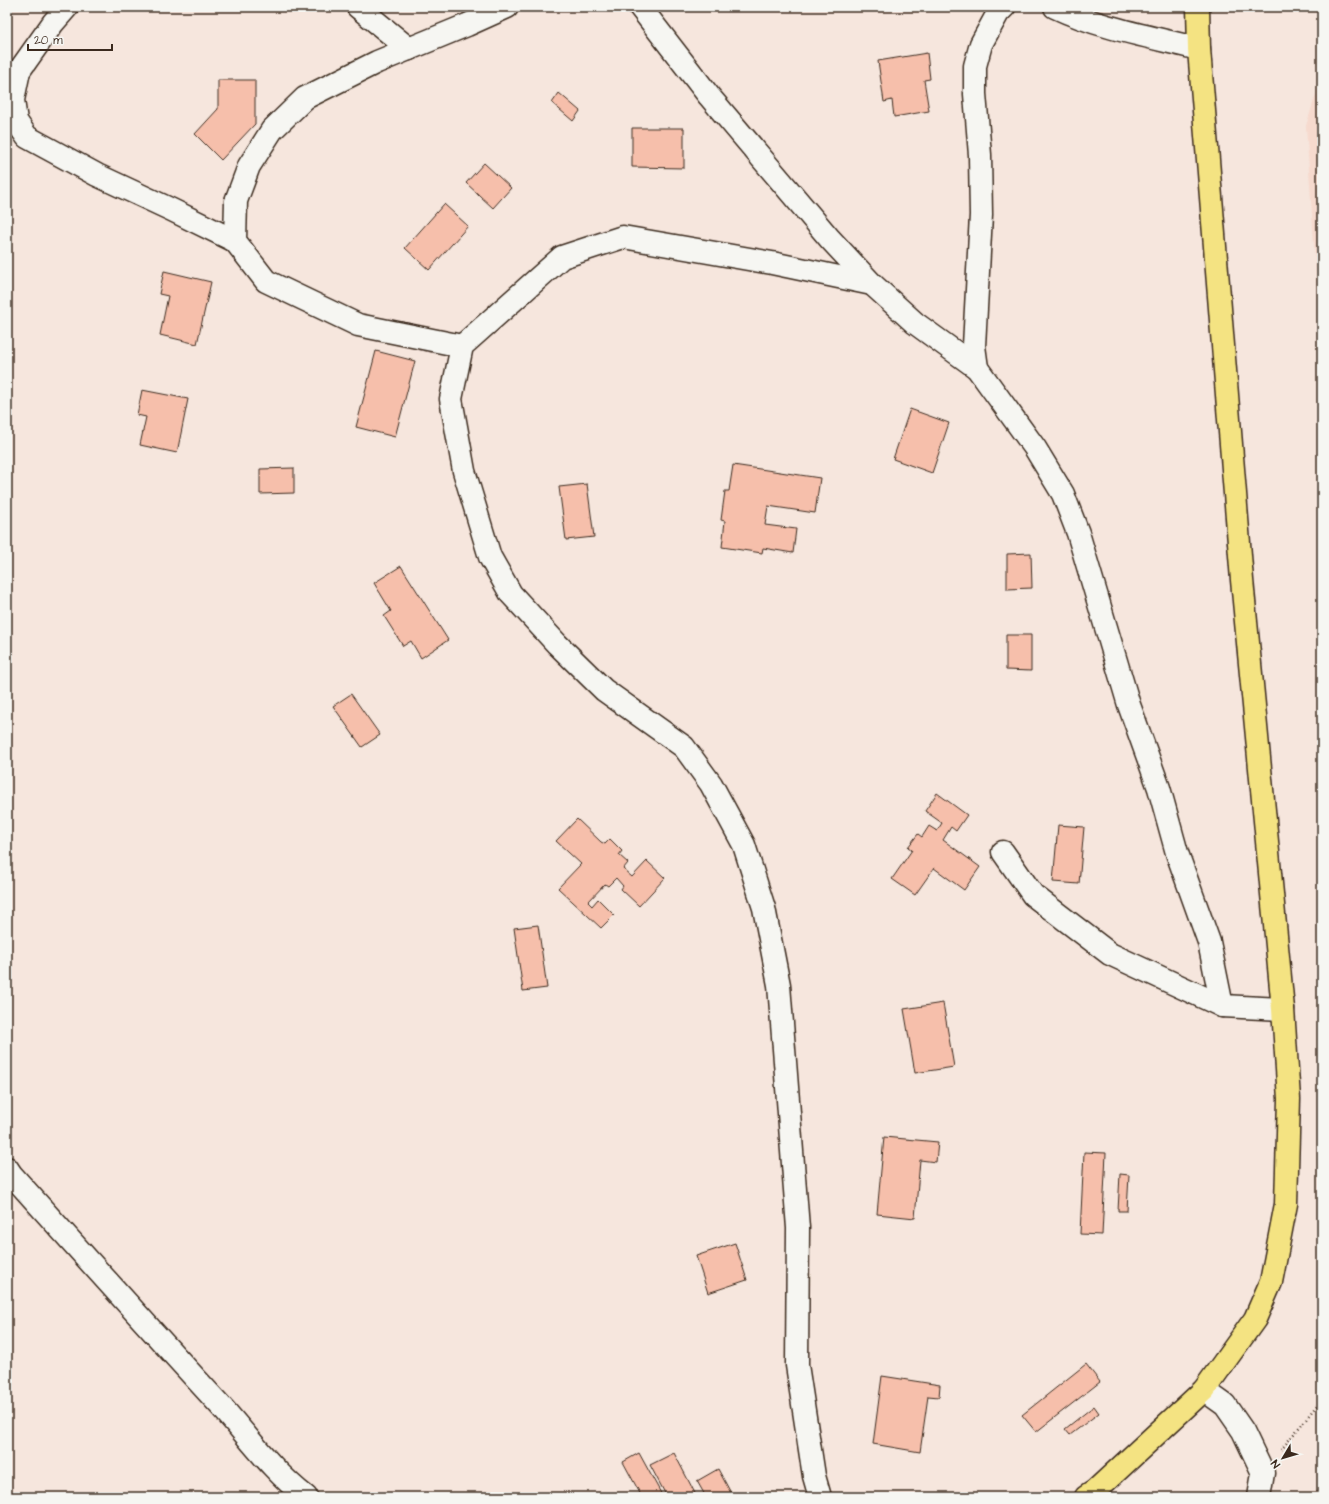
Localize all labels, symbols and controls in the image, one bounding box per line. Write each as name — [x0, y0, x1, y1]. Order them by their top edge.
scale bar — [28, 26, 112, 52]
text: 20 m — [34, 32, 63, 49]
north arrow — [1263, 1438, 1303, 1478]
text: N — [1267, 1456, 1284, 1471]

